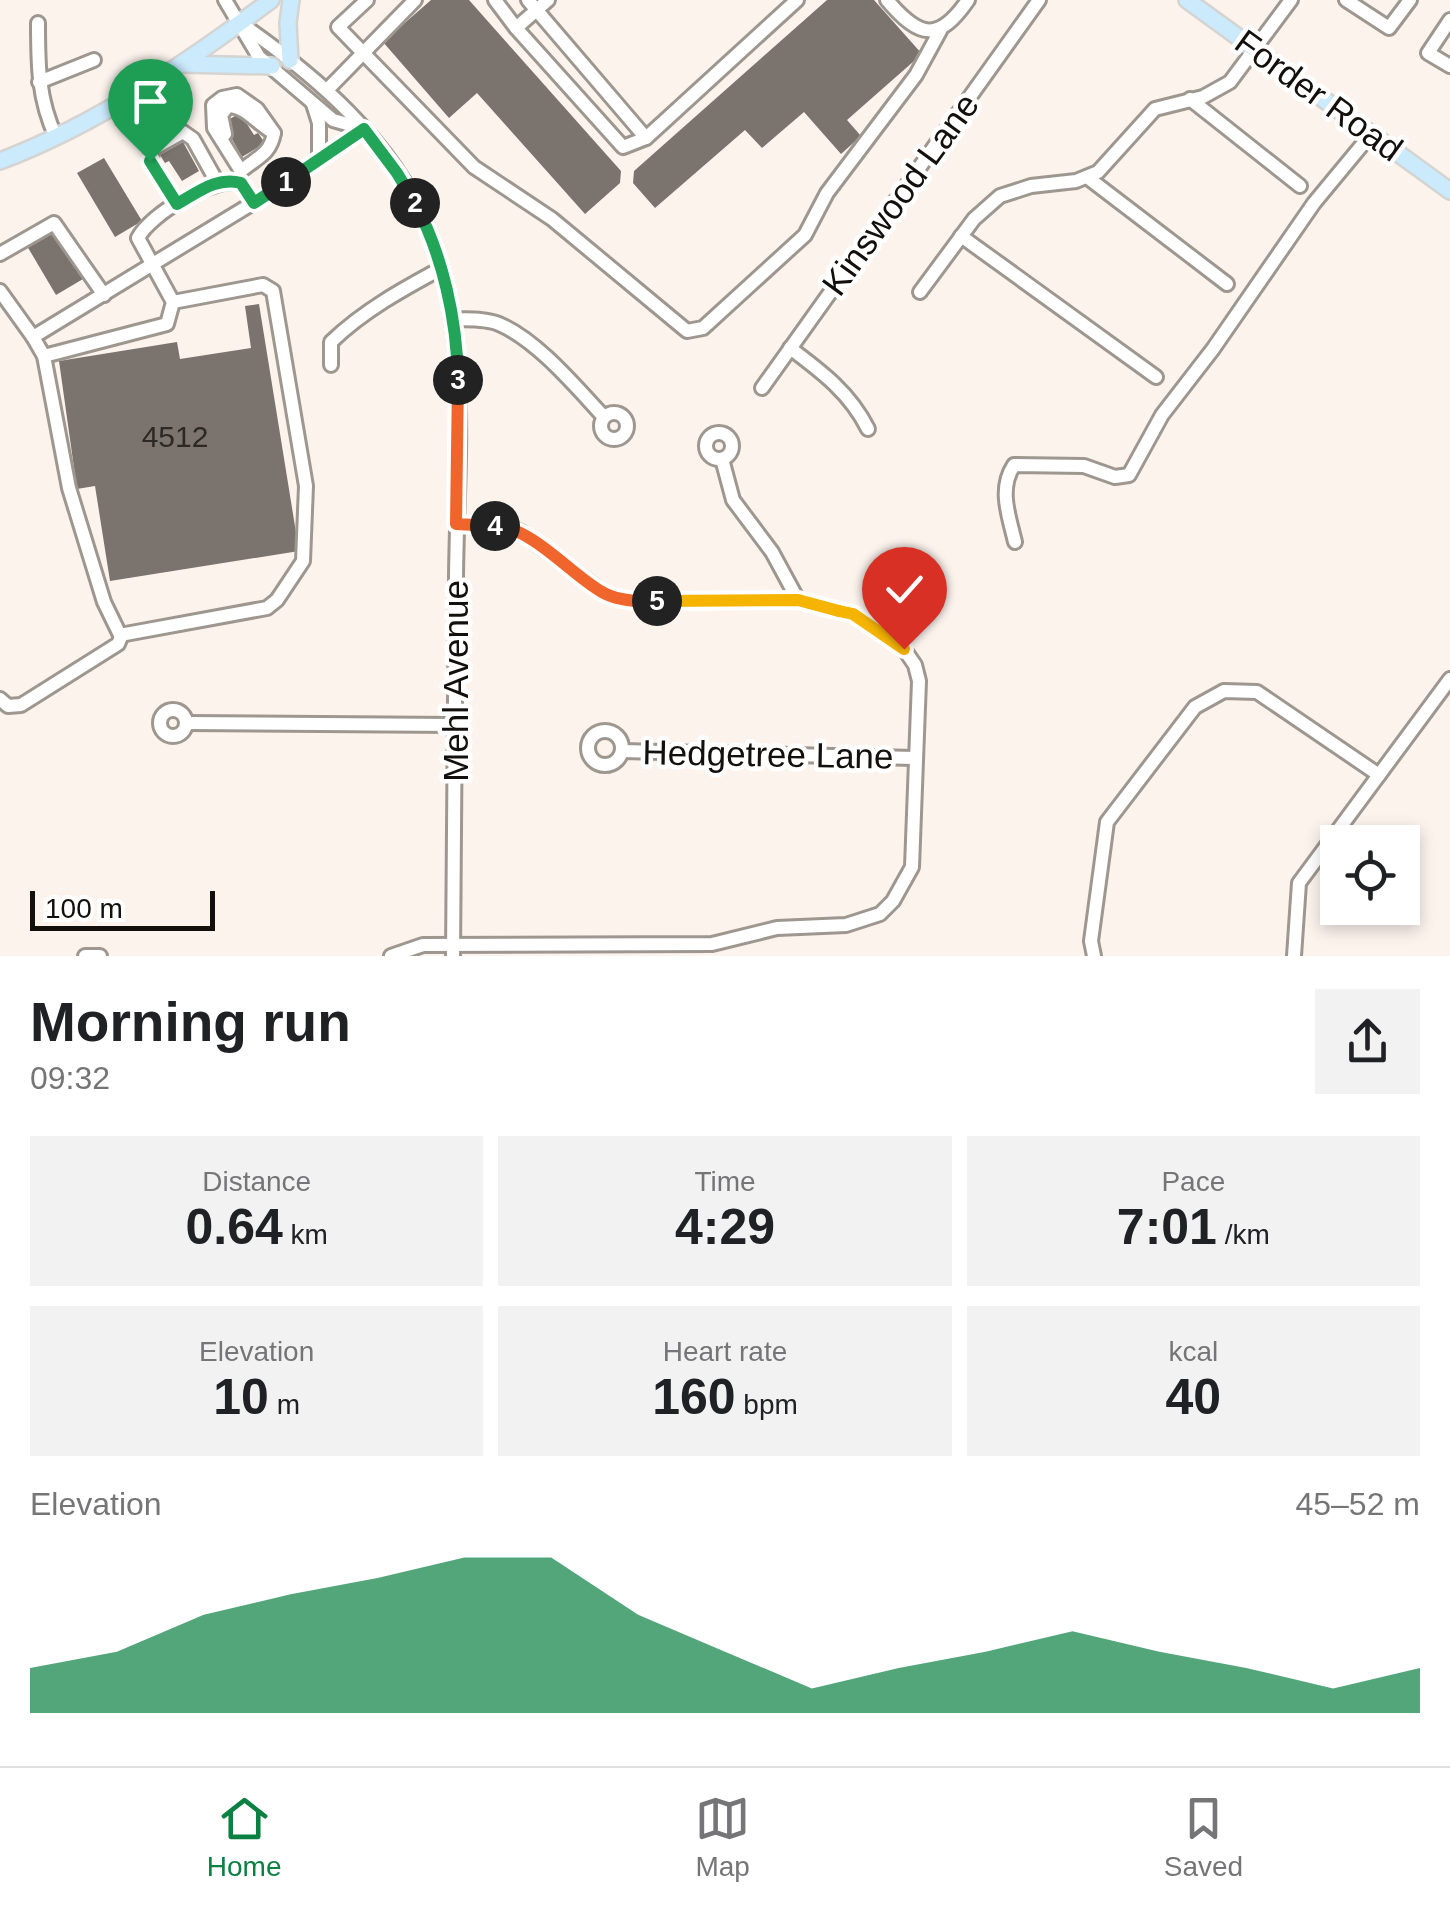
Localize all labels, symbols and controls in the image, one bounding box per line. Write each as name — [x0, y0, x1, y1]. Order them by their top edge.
street label: Forder Road — [1228, 21, 1410, 169]
pin — [108, 59, 193, 162]
icon: arrive — [123, 74, 178, 129]
street label: Kinswood Lane — [814, 86, 986, 302]
pin: 1 — [261, 157, 311, 207]
text: 1 — [278, 166, 294, 197]
pin: 2 — [390, 178, 440, 228]
text: 2 — [407, 187, 423, 218]
pin: 3 — [433, 355, 483, 405]
text: 3 — [450, 364, 466, 395]
house number: 4512 — [142, 420, 208, 453]
pin: 4 — [470, 501, 520, 551]
text: 4 — [487, 510, 503, 541]
pin — [862, 547, 947, 650]
icon: check — [877, 562, 932, 617]
pin: 5 — [632, 576, 682, 626]
street label: Mehl Avenue — [436, 580, 475, 782]
text: 5 — [649, 585, 665, 616]
street label: Hedgetree Lane — [642, 732, 894, 776]
map controls — [1320, 825, 1420, 925]
button: locate — [1320, 825, 1420, 925]
scale bar — [30, 886, 215, 930]
text: 100 m — [45, 893, 123, 924]
button: share — [1315, 989, 1420, 1094]
text: Morning run — [30, 991, 351, 1053]
text: 09:32 — [30, 1060, 110, 1096]
text: Distance — [202, 1166, 311, 1197]
text: Time — [694, 1166, 756, 1197]
text: Pace — [1161, 1166, 1225, 1197]
text: 0.64 — [185, 1199, 283, 1255]
text: 4:29 — [675, 1199, 775, 1255]
text: 7:01 — [1117, 1199, 1217, 1255]
text: km — [283, 1219, 328, 1250]
text: /km — [1217, 1219, 1270, 1250]
text: Elevation — [199, 1336, 314, 1367]
text: Heart rate — [663, 1336, 787, 1367]
text: kcal — [1168, 1336, 1218, 1367]
text: 10 — [213, 1369, 269, 1425]
text: 160 — [652, 1369, 736, 1425]
text: 40 — [1166, 1369, 1221, 1425]
text: m — [269, 1389, 300, 1420]
text: bpm — [736, 1389, 798, 1420]
text: Elevation — [30, 1486, 162, 1522]
text: 45–52 m — [1295, 1486, 1420, 1522]
tab: Home — [207, 1791, 282, 1883]
tab: Map — [695, 1791, 750, 1883]
tab: Saved — [1164, 1791, 1243, 1883]

